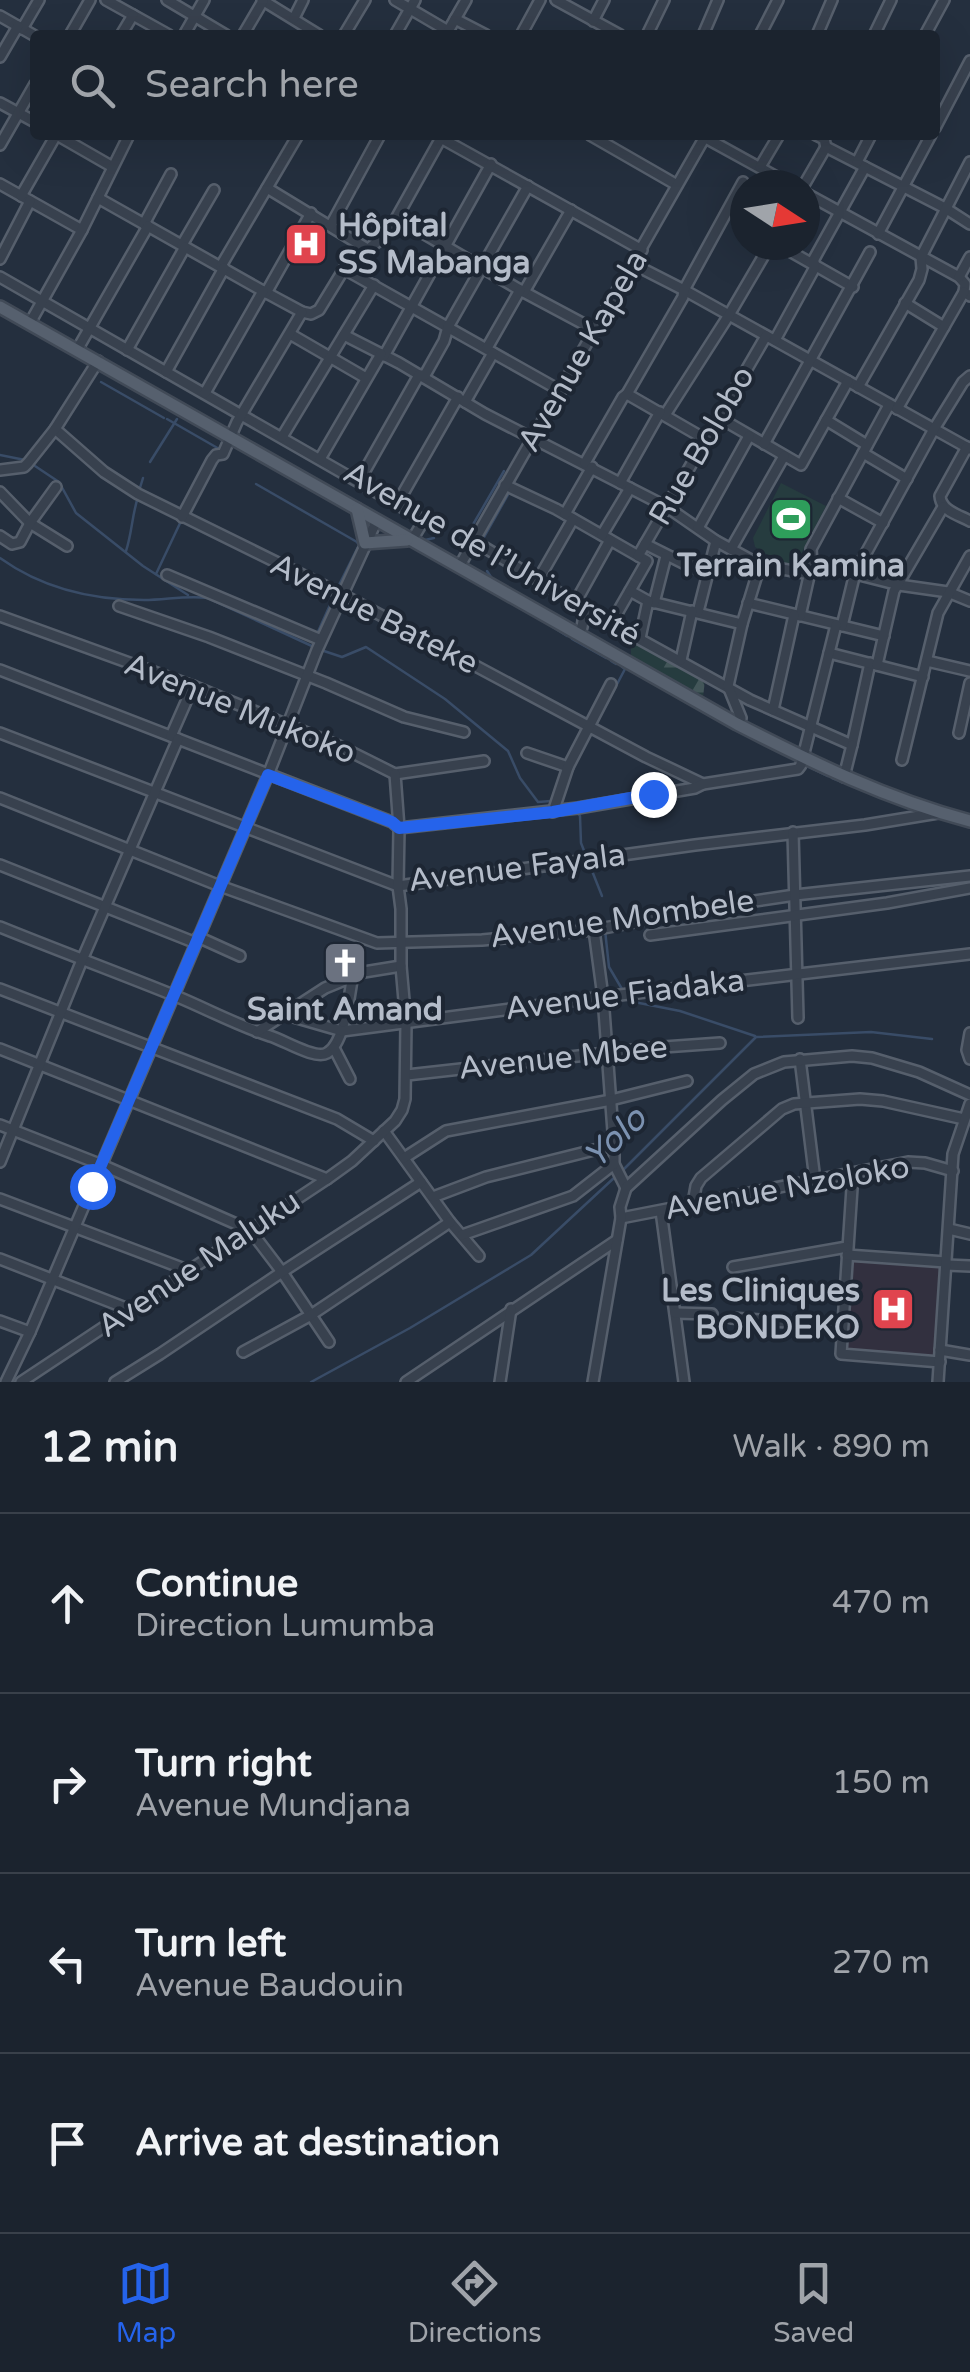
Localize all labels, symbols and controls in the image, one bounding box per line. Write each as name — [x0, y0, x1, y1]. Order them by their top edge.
search box — [30, 30, 940, 140]
icon: search — [65, 58, 120, 113]
text: Search here — [145, 62, 359, 108]
north arrow — [730, 170, 820, 260]
place label: Hôpital SS Mabanga — [338, 207, 530, 282]
hospital icon: Hôpital SS Mabanga — [283, 221, 329, 267]
street label: Avenue Kapela — [510, 243, 656, 459]
street label: Rue Bolobo — [641, 360, 763, 532]
street label: Avenue de l’Université — [337, 453, 647, 655]
sports icon: Terrain Kamina — [768, 496, 814, 542]
street label: Avenue Bateke — [264, 545, 484, 683]
place label: Terrain Kamina — [676, 547, 905, 585]
street label: Avenue Mukoko — [119, 645, 361, 773]
route end — [631, 772, 677, 818]
street label: Avenue Fayala — [406, 836, 628, 900]
street label: Avenue Mombele — [487, 882, 757, 956]
church icon: Saint Amand — [322, 940, 368, 986]
street label: Avenue Fiadaka — [503, 961, 747, 1029]
place label: Saint Amand — [247, 991, 443, 1029]
street label: Avenue Mbee — [457, 1028, 669, 1088]
water label: Yolo — [575, 1097, 656, 1178]
street label: Avenue Nzoloko — [662, 1148, 912, 1228]
route start — [70, 1164, 116, 1210]
street label: Avenue Maluku — [90, 1182, 308, 1346]
place label: Les Cliniques BONDEKO — [661, 1272, 860, 1347]
hospital icon: Les Cliniques BONDEKO — [870, 1286, 916, 1332]
text: 12 min — [40, 1422, 178, 1473]
text: Walk · 890 m — [733, 1428, 930, 1466]
text: Continue — [135, 1561, 298, 1607]
icon: ahead — [40, 1576, 95, 1631]
text: 470 m — [832, 1584, 930, 1622]
text: Direction Lumumba — [135, 1607, 435, 1645]
text: Turn right — [135, 1741, 312, 1787]
icon: right — [40, 1756, 95, 1811]
text: 150 m — [832, 1764, 930, 1802]
text: Avenue Mundjana — [135, 1787, 411, 1825]
text: Turn left — [135, 1921, 286, 1967]
icon: left — [40, 1936, 95, 1991]
text: 270 m — [832, 1944, 930, 1982]
text: Avenue Baudouin — [135, 1967, 404, 2005]
icon: arrive — [40, 2116, 95, 2171]
text: Arrive at destination — [135, 2120, 500, 2166]
tab: Map — [116, 2256, 176, 2350]
tab: Directions — [408, 2256, 542, 2350]
tab: Saved — [773, 2256, 854, 2350]

